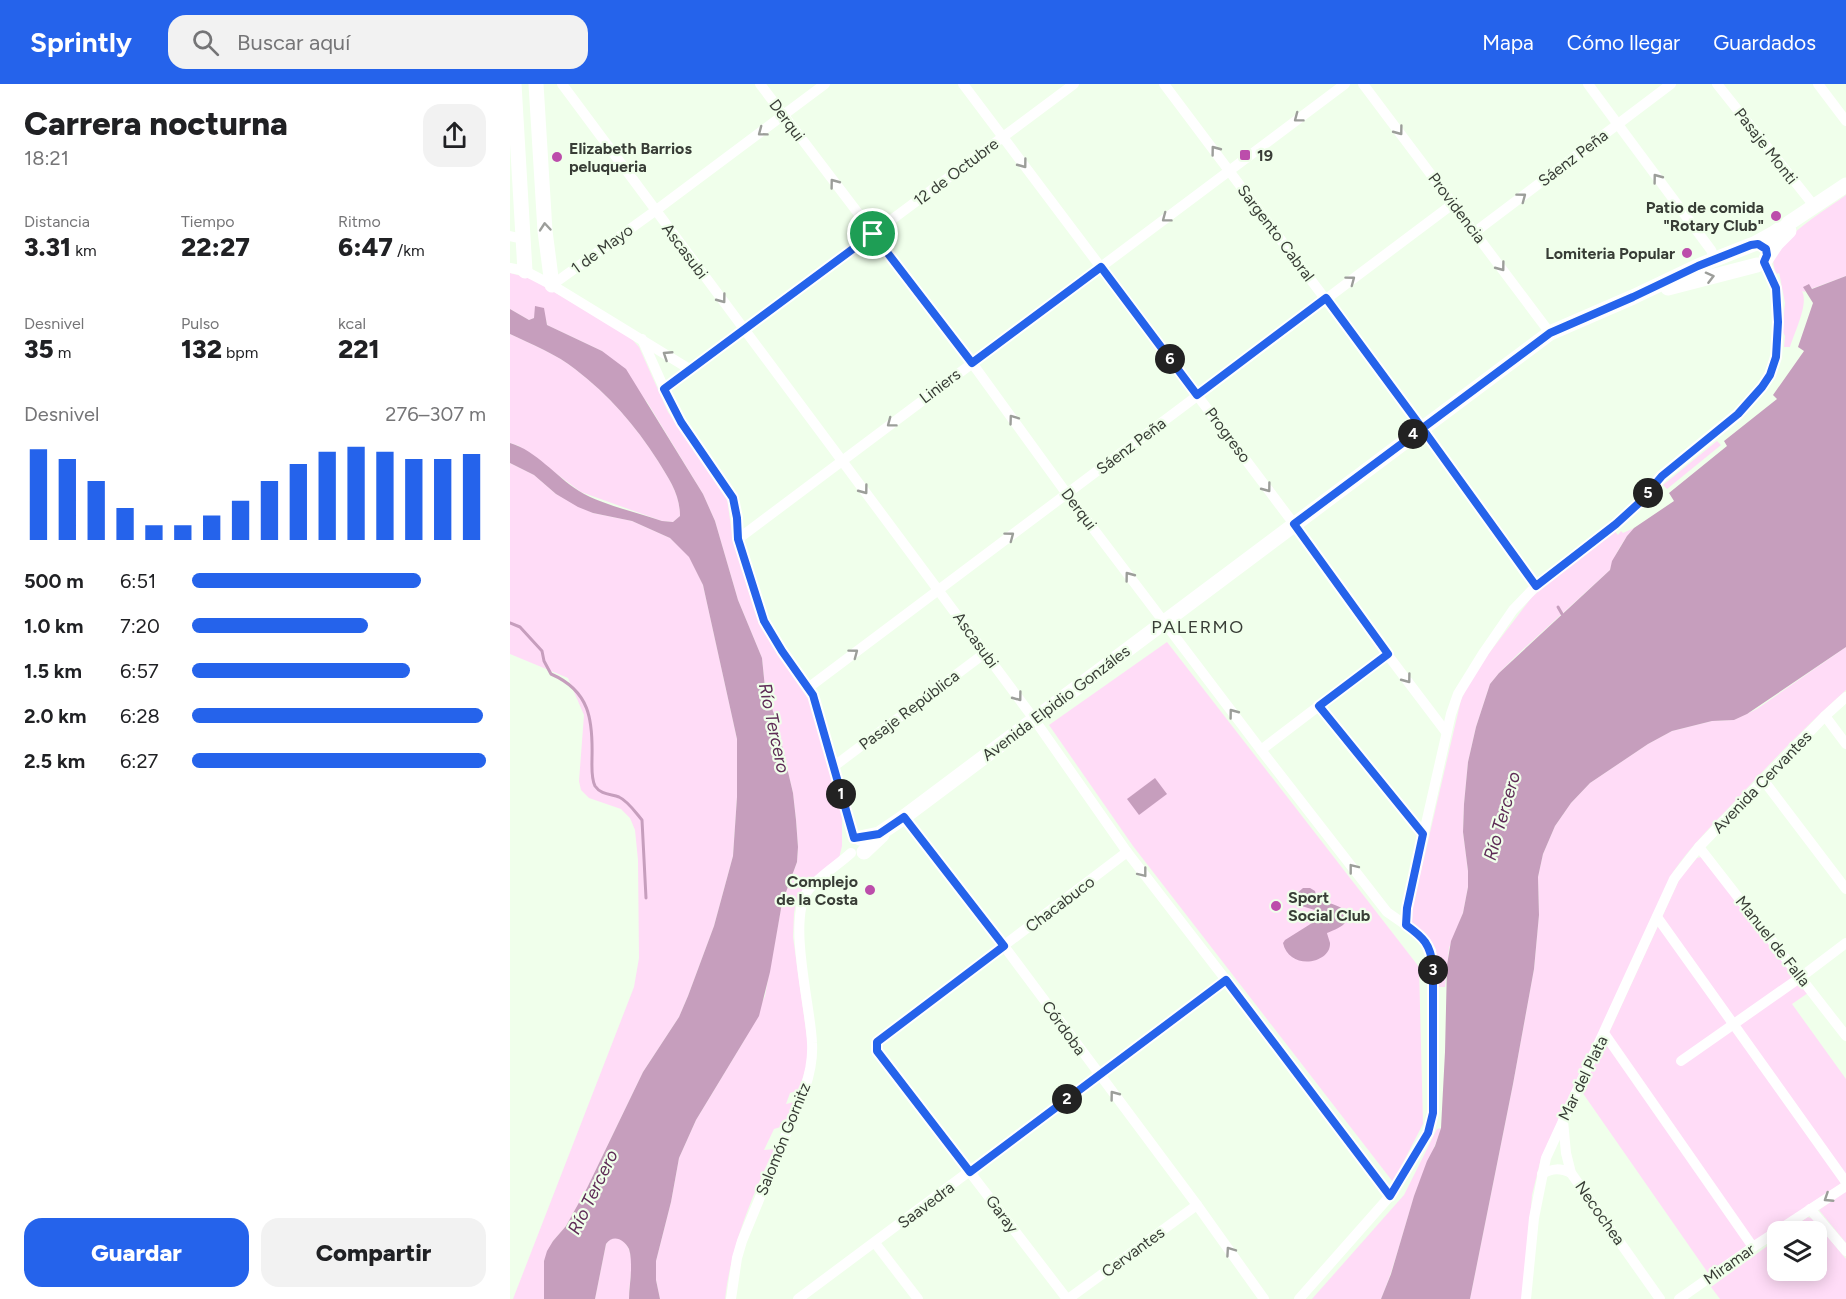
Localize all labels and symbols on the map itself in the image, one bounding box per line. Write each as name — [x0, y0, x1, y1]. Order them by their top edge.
street label: Derqui — [765, 95, 809, 145]
street label: Pasaje Monti — [1730, 104, 1802, 188]
one-way arrow — [1294, 111, 1305, 122]
one-way arrow — [1391, 124, 1402, 135]
one-way arrow — [758, 125, 769, 136]
street label: Sáenz Peña — [1534, 126, 1612, 190]
street label: 12 de Octubre — [910, 134, 1002, 210]
place label: Elizabeth Barrios peluqueria — [569, 139, 692, 176]
one-way arrow — [1211, 146, 1222, 157]
place label: 19 — [1257, 146, 1273, 165]
marker: 19 — [1238, 148, 1252, 162]
marker: Elizabeth Barrios peluqueria — [550, 150, 564, 164]
one-way arrow — [1016, 158, 1027, 169]
street label: Providencia — [1424, 169, 1490, 247]
one-way arrow — [1653, 173, 1664, 184]
one-way arrow — [831, 179, 842, 190]
street label: Sargento Cabral — [1234, 181, 1318, 285]
one-way arrow — [1515, 193, 1526, 204]
place label: Patio de comida "Rotary Club" — [1646, 198, 1764, 235]
pin — [847, 208, 898, 259]
marker: Patio de comida "Rotary Club" — [1769, 209, 1783, 223]
one-way arrow — [1162, 211, 1173, 222]
street label: Ascasubi — [658, 219, 712, 283]
street label: 1 de Mayo — [567, 220, 637, 278]
one-way arrow — [539, 223, 552, 232]
place label: Lomiteria Popular — [1545, 244, 1675, 263]
marker: Lomiteria Popular — [1680, 246, 1694, 260]
one-way arrow — [1494, 260, 1505, 271]
one-way arrow — [1704, 272, 1714, 285]
one-way arrow — [1344, 276, 1355, 287]
one-way arrow — [715, 293, 726, 304]
pin: 6 — [1155, 344, 1185, 374]
one-way arrow — [662, 351, 673, 362]
street label: Liniers — [916, 364, 964, 408]
street label: Progreso — [1201, 404, 1255, 466]
street label: Sáenz Peña — [1092, 414, 1170, 478]
one-way arrow — [1009, 415, 1020, 426]
one-way arrow — [887, 416, 898, 427]
pin: 4 — [1398, 419, 1428, 449]
pin: 5 — [1633, 478, 1663, 508]
one-way arrow — [1260, 481, 1271, 492]
one-way arrow — [856, 483, 867, 494]
street label: Derqui — [1057, 484, 1101, 534]
one-way arrow — [1004, 532, 1015, 543]
one-way arrow — [1126, 572, 1137, 583]
street label: Ascasubi — [949, 608, 1003, 672]
district label: PALERMO — [1151, 616, 1245, 638]
street label: Avenida Elpidio Gonzáles — [978, 641, 1134, 765]
one-way arrow — [848, 649, 859, 660]
street label: Pasaje República — [855, 666, 963, 754]
one-way arrow — [1399, 673, 1410, 684]
water label: Río Tercero — [754, 681, 794, 775]
one-way arrow — [1010, 690, 1021, 701]
one-way arrow — [1229, 709, 1240, 720]
street label: Avenida Cervantes — [1708, 727, 1816, 837]
water label: Río Tercero — [1479, 769, 1525, 863]
pin: 1 — [826, 779, 856, 809]
one-way arrow — [1349, 863, 1360, 874]
one-way arrow — [1136, 866, 1147, 877]
place label: Complejo de la Costa — [776, 872, 858, 909]
street label: Chacabuco — [1022, 872, 1098, 936]
marker: Complejo de la Costa — [863, 883, 877, 897]
place label: Sport Social Club — [1288, 888, 1371, 925]
street label: Manuel de Falla — [1732, 892, 1814, 990]
marker: Sport Social Club — [1269, 899, 1283, 913]
pin: 3 — [1418, 955, 1448, 985]
street label: Córdoba — [1038, 997, 1090, 1059]
street label: Mar del Plata — [1554, 1033, 1612, 1123]
street label: Salomón Gornitz — [752, 1080, 814, 1198]
pin: 2 — [1052, 1084, 1082, 1114]
one-way arrow — [1110, 1090, 1121, 1101]
water label: Río Tercero — [563, 1146, 623, 1238]
street label: Necochea — [1571, 1177, 1629, 1249]
street label: Saavedra — [894, 1178, 958, 1232]
one-way arrow — [1824, 1190, 1834, 1202]
street label: Garay — [982, 1191, 1023, 1237]
street label: Cervantes — [1098, 1223, 1168, 1281]
street label: Miramar — [1700, 1239, 1759, 1288]
one-way arrow — [1226, 1247, 1237, 1258]

